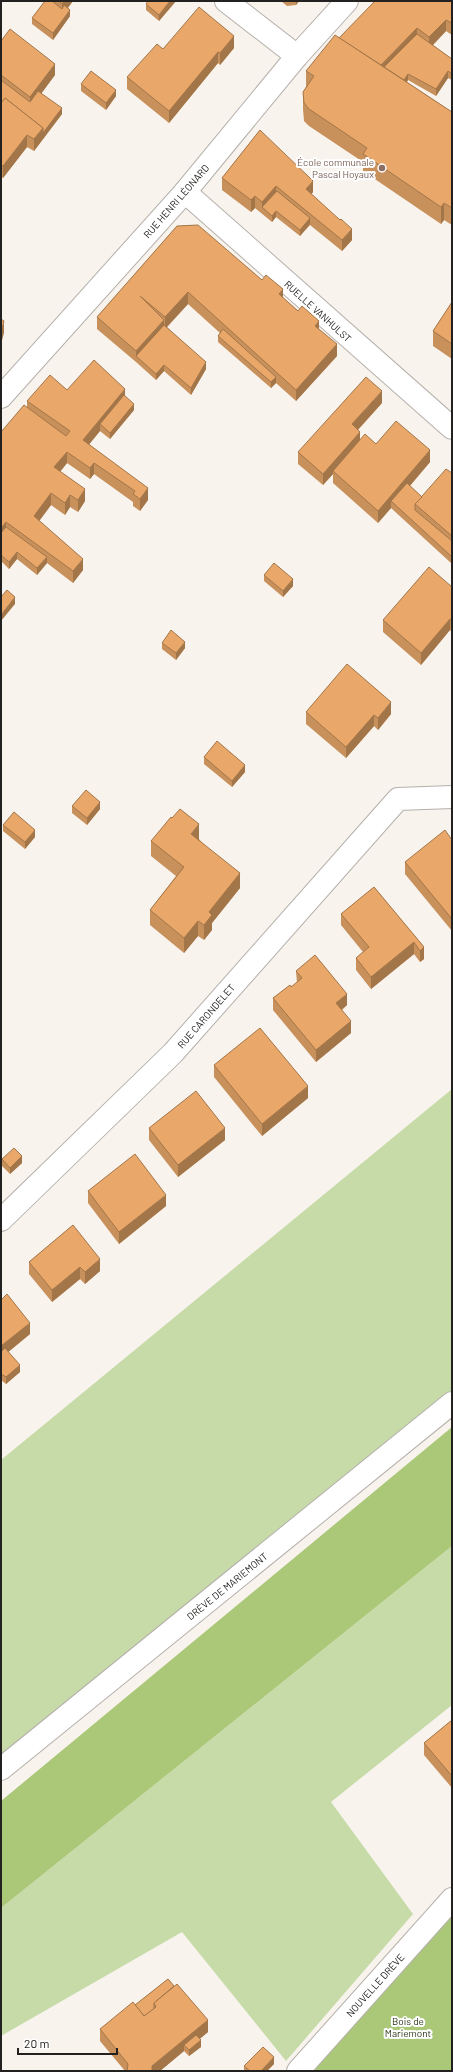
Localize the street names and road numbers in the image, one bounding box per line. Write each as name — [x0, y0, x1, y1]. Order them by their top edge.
street label: RUE HENRI LÉONARD — [141, 162, 211, 240]
street label: RUELLE VANHULST — [282, 278, 354, 344]
street label: RUE CARONDELET — [175, 981, 237, 1051]
street label: DRÈVE DE MARIEMONT — [184, 1550, 270, 1622]
street label: NOUVELLE DRÈVE — [343, 1951, 407, 2019]

